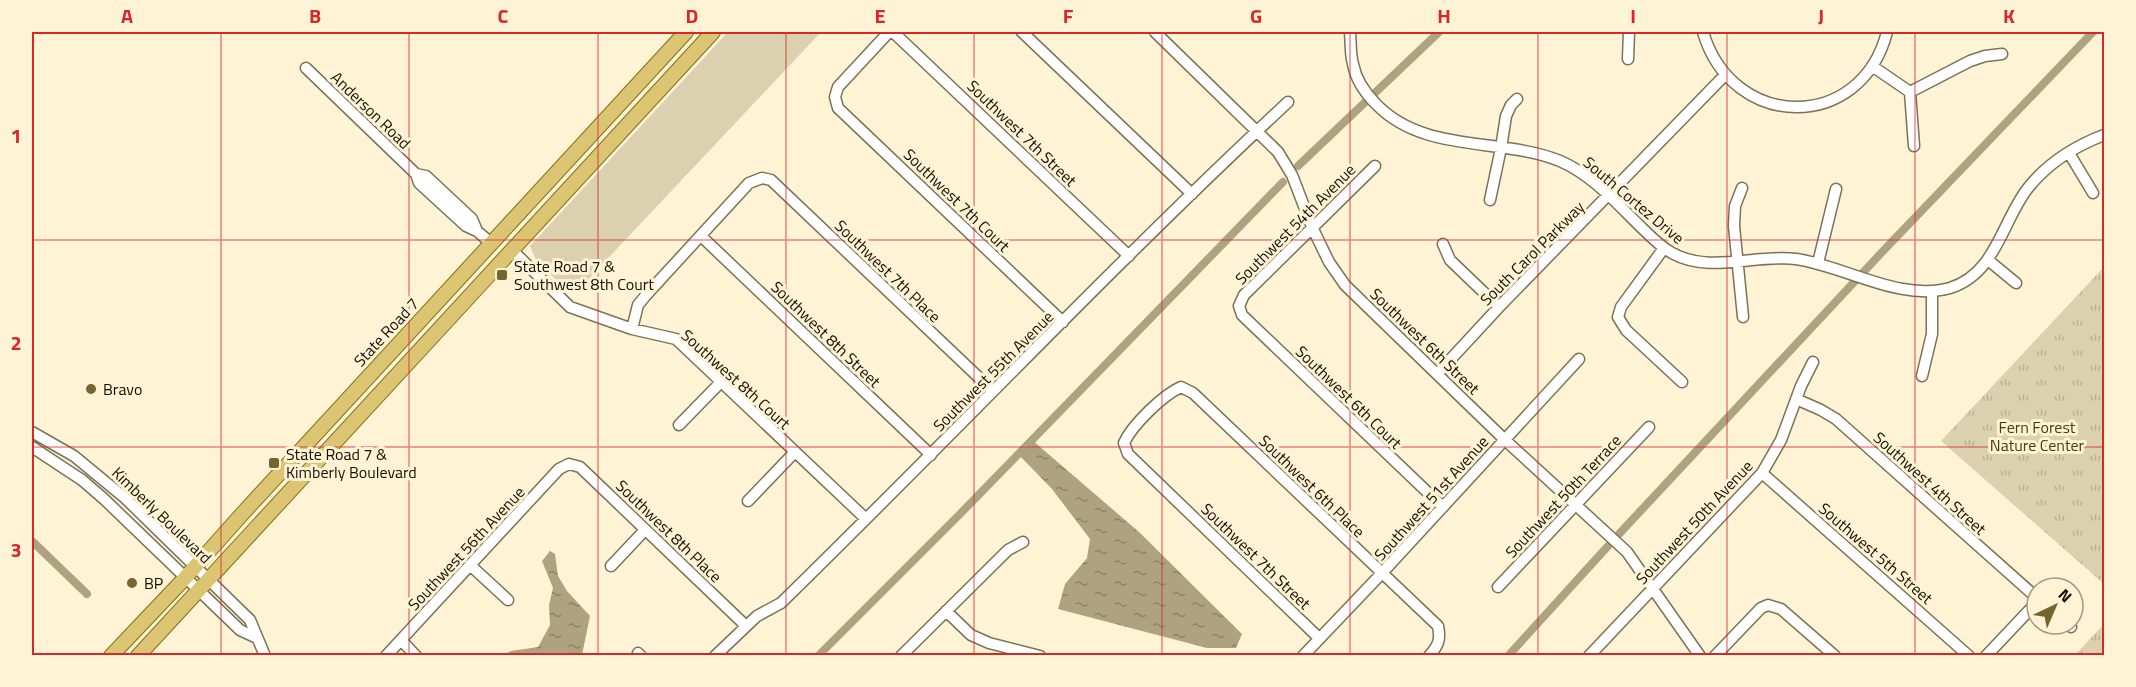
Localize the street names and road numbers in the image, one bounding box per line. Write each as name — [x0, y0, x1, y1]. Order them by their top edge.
street label: Anderson Road — [326, 66, 416, 154]
street label: Southwest 7th Street — [962, 74, 1083, 192]
street label: Southwest 7th Court — [898, 143, 1016, 257]
street label: South Cortez Drive — [1578, 151, 1690, 249]
street label: Southwest 54th Avenue — [1229, 158, 1361, 290]
street label: South Carol Parkway — [1474, 195, 1590, 311]
street label: Southwest 7th Place — [830, 214, 946, 328]
street label: Southwest 8th Street — [766, 275, 887, 393]
street label: Southwest 6th Street — [1365, 282, 1486, 400]
street label: State Road 7 — [348, 292, 424, 372]
street label: Southwest 55th Avenue — [927, 305, 1059, 437]
street label: Southwest 8th Court — [676, 323, 796, 435]
street label: Southwest 6th Court — [1290, 340, 1408, 454]
street label: Southwest 4th Street — [1868, 426, 1992, 541]
street label: Southwest 6th Place — [1254, 429, 1370, 543]
street label: Southwest 50th Terrace — [1499, 429, 1627, 563]
street label: Southwest 51st Avenue — [1368, 430, 1494, 566]
street label: Southwest 50th Avenue — [1630, 454, 1758, 590]
street label: Kimberly Boulevard — [107, 461, 217, 569]
street label: Southwest 8th Place — [611, 474, 727, 588]
street label: Southwest 56th Avenue — [402, 480, 530, 616]
street label: Southwest 7th Street — [1196, 497, 1317, 615]
street label: Southwest 5th Street — [1814, 497, 1939, 610]

